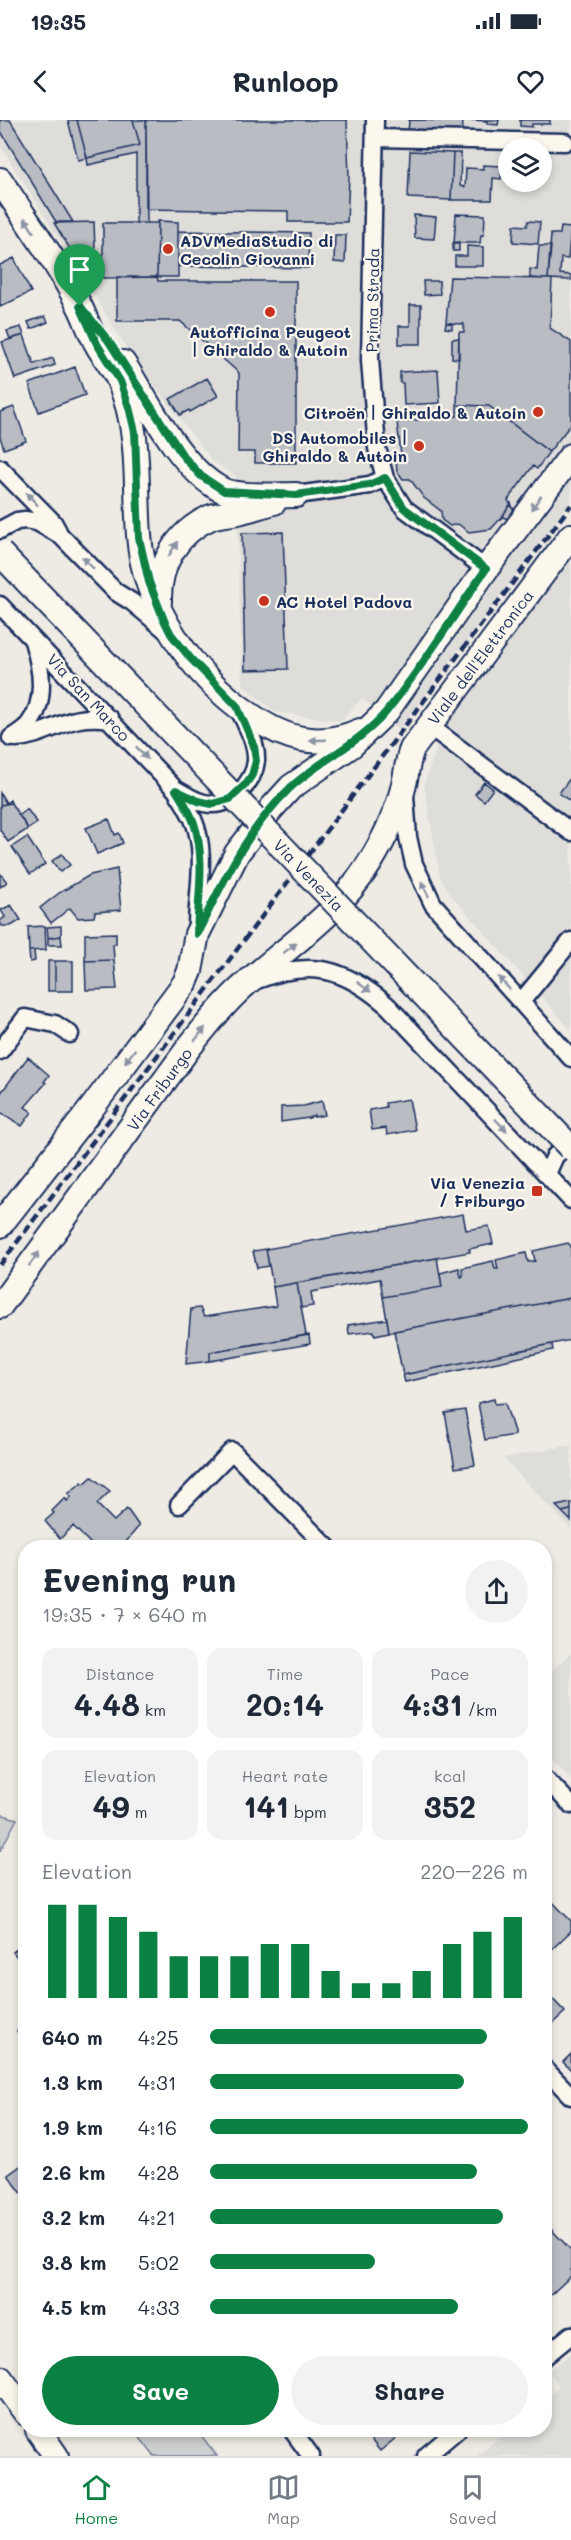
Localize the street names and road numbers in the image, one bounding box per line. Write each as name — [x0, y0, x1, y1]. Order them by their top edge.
street label: Prima Strada — [361, 247, 383, 353]
street label: Viale dell'Elettronica — [422, 585, 538, 729]
street label: Via San Marco — [43, 649, 135, 745]
street label: Via Venezia — [269, 834, 349, 916]
street label: Via Friburgo — [122, 1043, 196, 1135]

